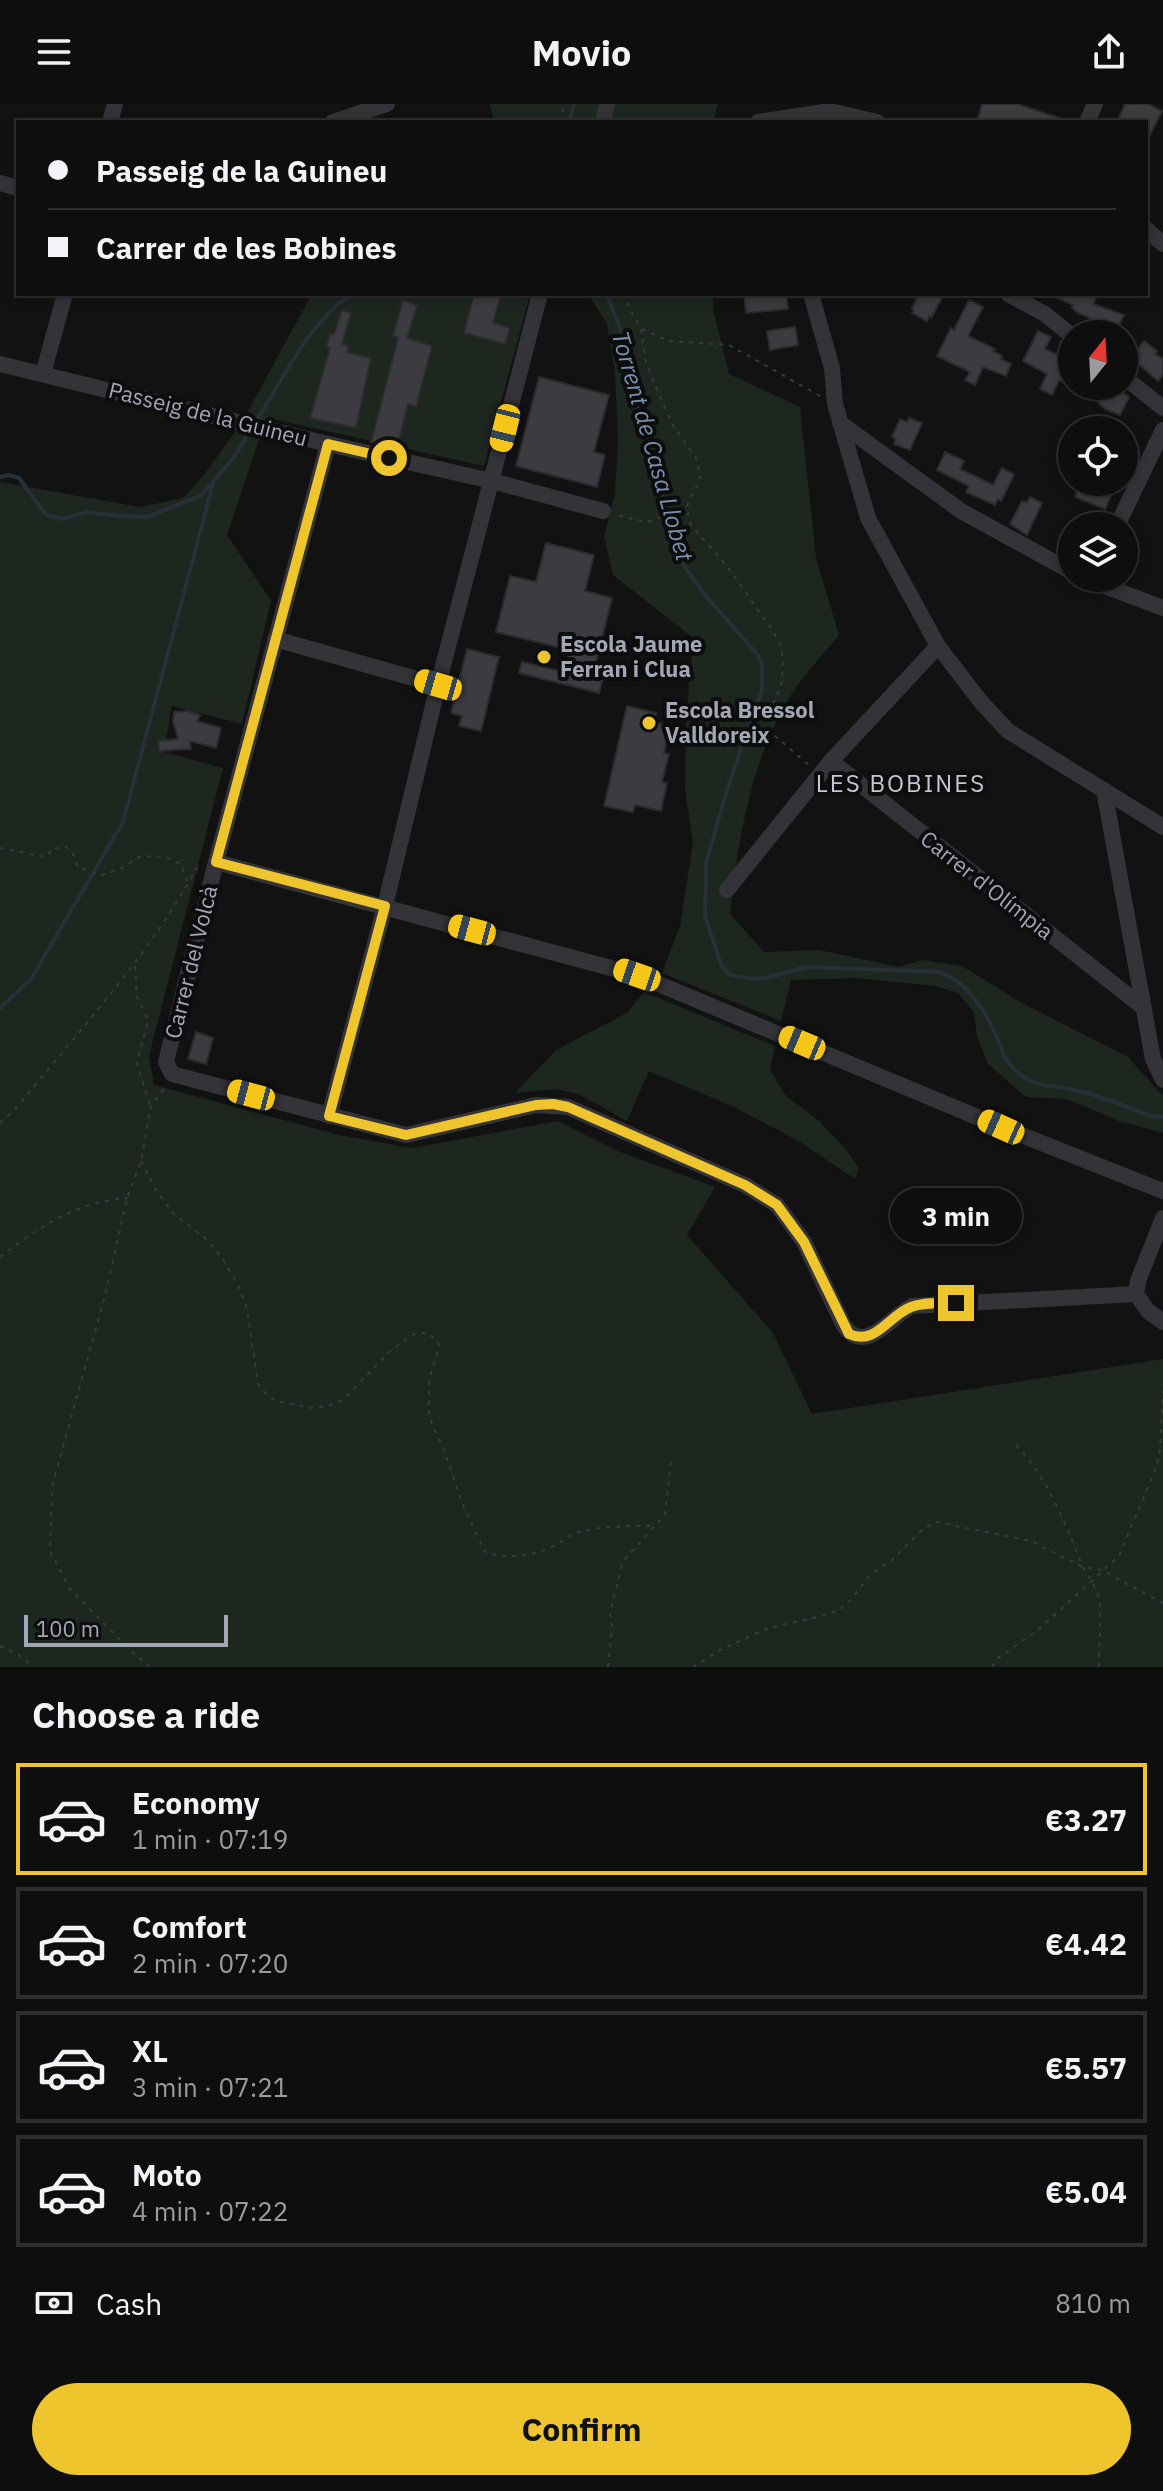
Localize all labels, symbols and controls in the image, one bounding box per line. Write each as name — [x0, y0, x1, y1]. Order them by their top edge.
text: Movio — [532, 29, 631, 76]
icon: menu — [32, 30, 76, 74]
icon: share — [1087, 30, 1131, 74]
text: Passeig de la Guineu — [96, 151, 387, 190]
text: Carrer de les Bobines — [96, 228, 397, 267]
north arrow — [1058, 320, 1138, 400]
map controls — [1058, 320, 1138, 592]
water label: Torrent de Casa Llobet — [605, 327, 701, 566]
street label: Passeig de la Guineu — [106, 375, 311, 452]
car — [488, 402, 522, 454]
button: locate — [1058, 416, 1138, 496]
route start — [371, 440, 407, 476]
button: layers — [1058, 512, 1138, 592]
place label: Escola Jaume Ferran i Clua — [560, 629, 702, 683]
marker: Escola Jaume Ferran i Clua — [535, 648, 553, 666]
car — [412, 667, 464, 703]
place label: Escola Bressol Valldoreix — [665, 695, 815, 749]
marker: Escola Bressol Valldoreix — [640, 714, 658, 732]
district label: LES BOBINES — [816, 767, 986, 799]
street label: Carrer d'Olímpia — [915, 824, 1060, 946]
street label: Carrer del Volcà — [157, 882, 224, 1041]
car — [446, 912, 498, 948]
car — [610, 956, 664, 994]
car — [775, 1023, 829, 1063]
car — [225, 1077, 277, 1113]
car — [974, 1106, 1028, 1148]
callout: 3 min — [890, 1187, 1022, 1243]
text: 3 min — [922, 1199, 990, 1233]
route end — [938, 1285, 974, 1321]
scale bar — [24, 1611, 228, 1647]
text: 100 m — [36, 1614, 100, 1643]
text: Choose a ride — [32, 1691, 260, 1738]
icon: car — [36, 1783, 108, 1855]
text: Economy — [132, 1783, 260, 1822]
text: €3.27 — [1045, 1800, 1127, 1839]
text: 1 min · 07:19 — [132, 1822, 288, 1856]
icon: car — [36, 1907, 108, 1979]
text: Comfort — [132, 1907, 247, 1946]
text: €4.42 — [1045, 1924, 1127, 1963]
text: 2 min · 07:20 — [132, 1946, 288, 1980]
icon: car — [36, 2031, 108, 2103]
text: XL — [132, 2031, 168, 2070]
text: €5.57 — [1045, 2048, 1127, 2087]
text: 3 min · 07:21 — [132, 2070, 288, 2104]
icon: car — [36, 2155, 108, 2227]
text: Moto — [132, 2155, 202, 2194]
text: €5.04 — [1045, 2172, 1127, 2211]
text: 4 min · 07:22 — [132, 2194, 288, 2228]
icon: cash — [32, 2281, 76, 2325]
text: Cash — [96, 2284, 162, 2323]
text: 810 m — [1055, 2286, 1131, 2320]
button: Confirm — [32, 2383, 1131, 2475]

